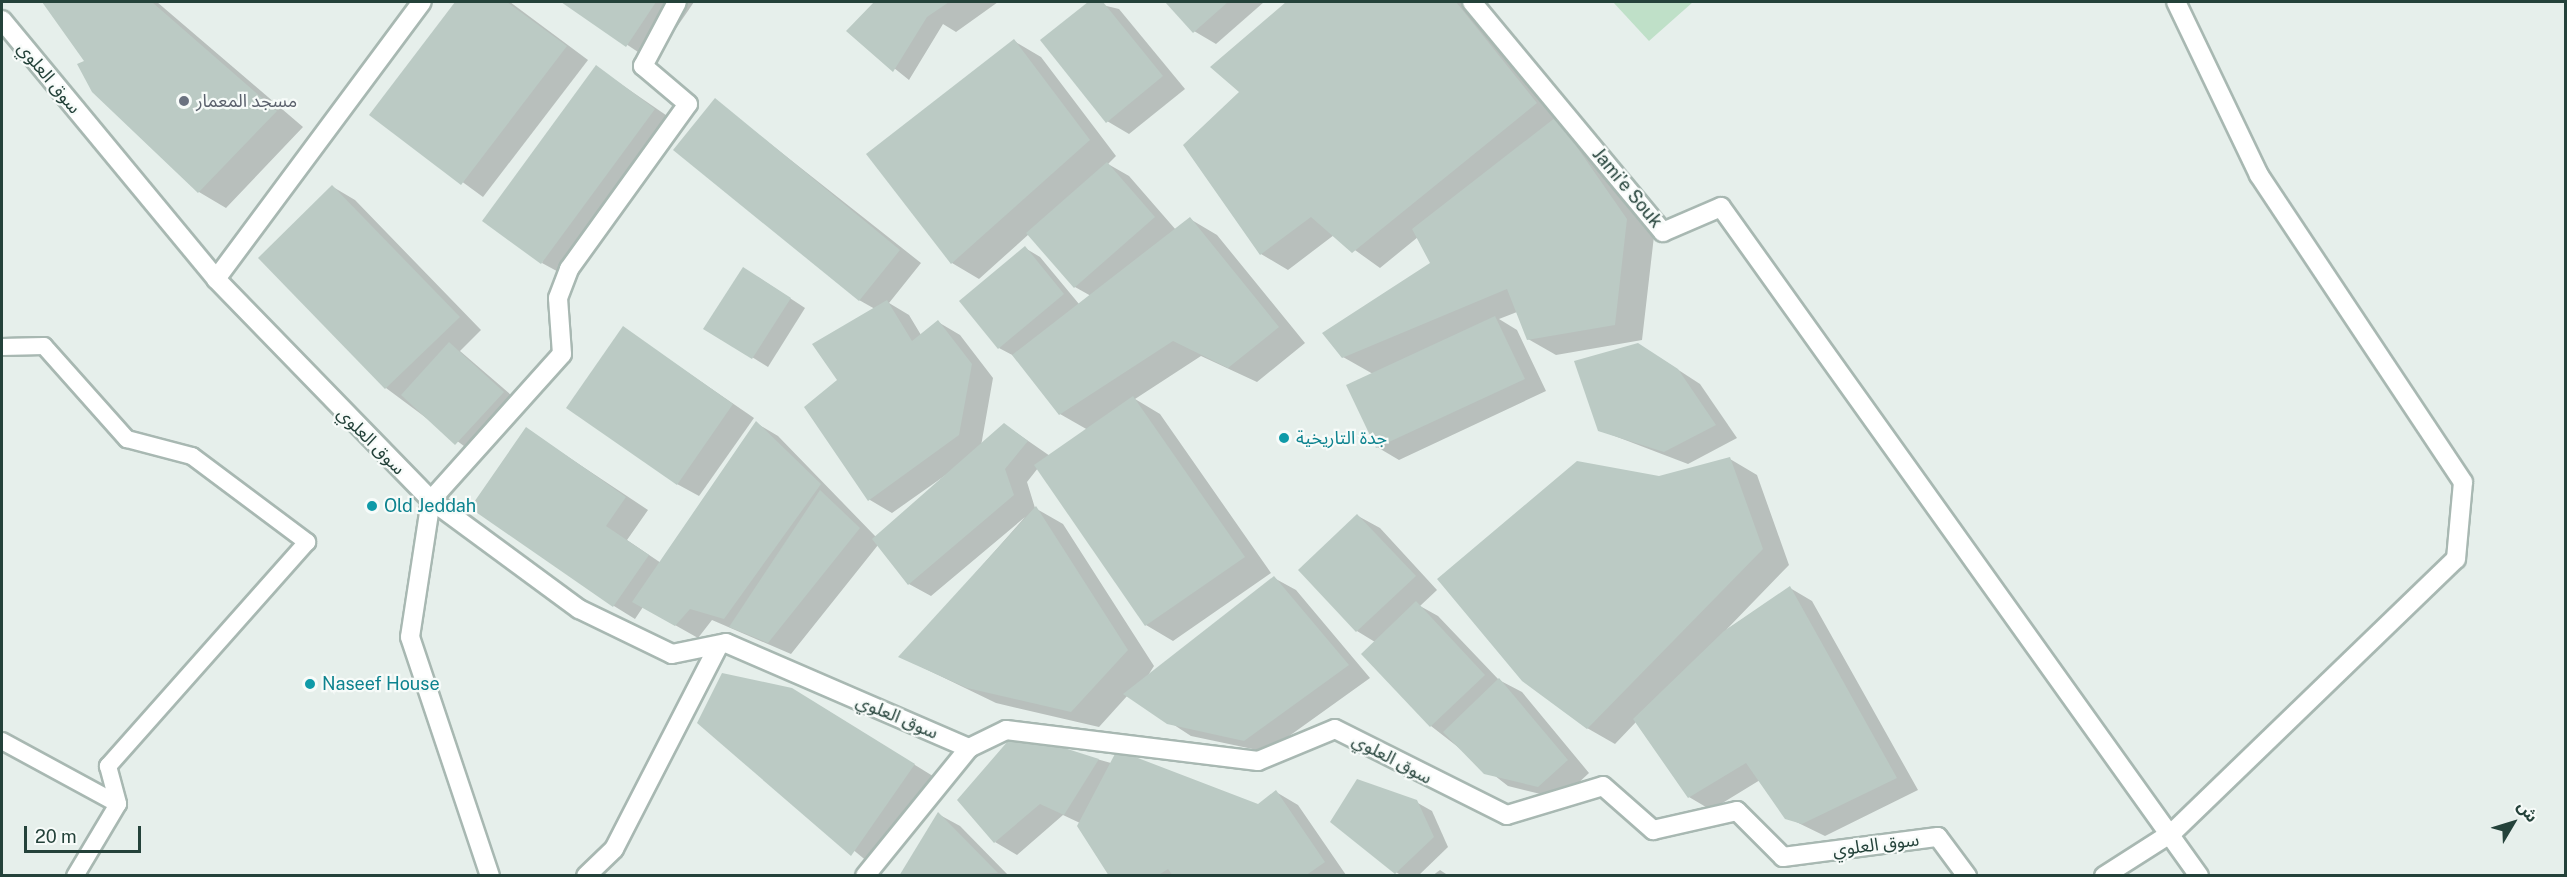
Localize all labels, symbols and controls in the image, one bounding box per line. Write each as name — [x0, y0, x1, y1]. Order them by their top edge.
street label: سوق العلوي — [13, 38, 85, 118]
place label: مسجد المعمار — [196, 90, 297, 112]
marker: مسجد المعمار — [177, 94, 191, 108]
street label: Jami'e Souk — [1587, 144, 1667, 232]
street label: سوق العلوي — [333, 403, 409, 479]
place label: جدة التاريخية — [1296, 427, 1387, 449]
marker: جدة التاريخية — [1277, 431, 1291, 445]
place label: Old Jeddah — [384, 495, 476, 517]
marker: Old Jeddah — [365, 499, 379, 513]
place label: Naseef House — [322, 673, 440, 695]
marker: Naseef House — [303, 677, 317, 691]
street label: سوق العلوي — [853, 690, 941, 744]
street label: سوق العلوي — [1349, 729, 1435, 789]
north arrow — [2483, 793, 2543, 853]
text: ش — [2513, 797, 2542, 826]
scale bar — [27, 814, 144, 852]
text: 20 m — [35, 826, 77, 847]
street label: سوق العلوي — [1832, 829, 1920, 861]

